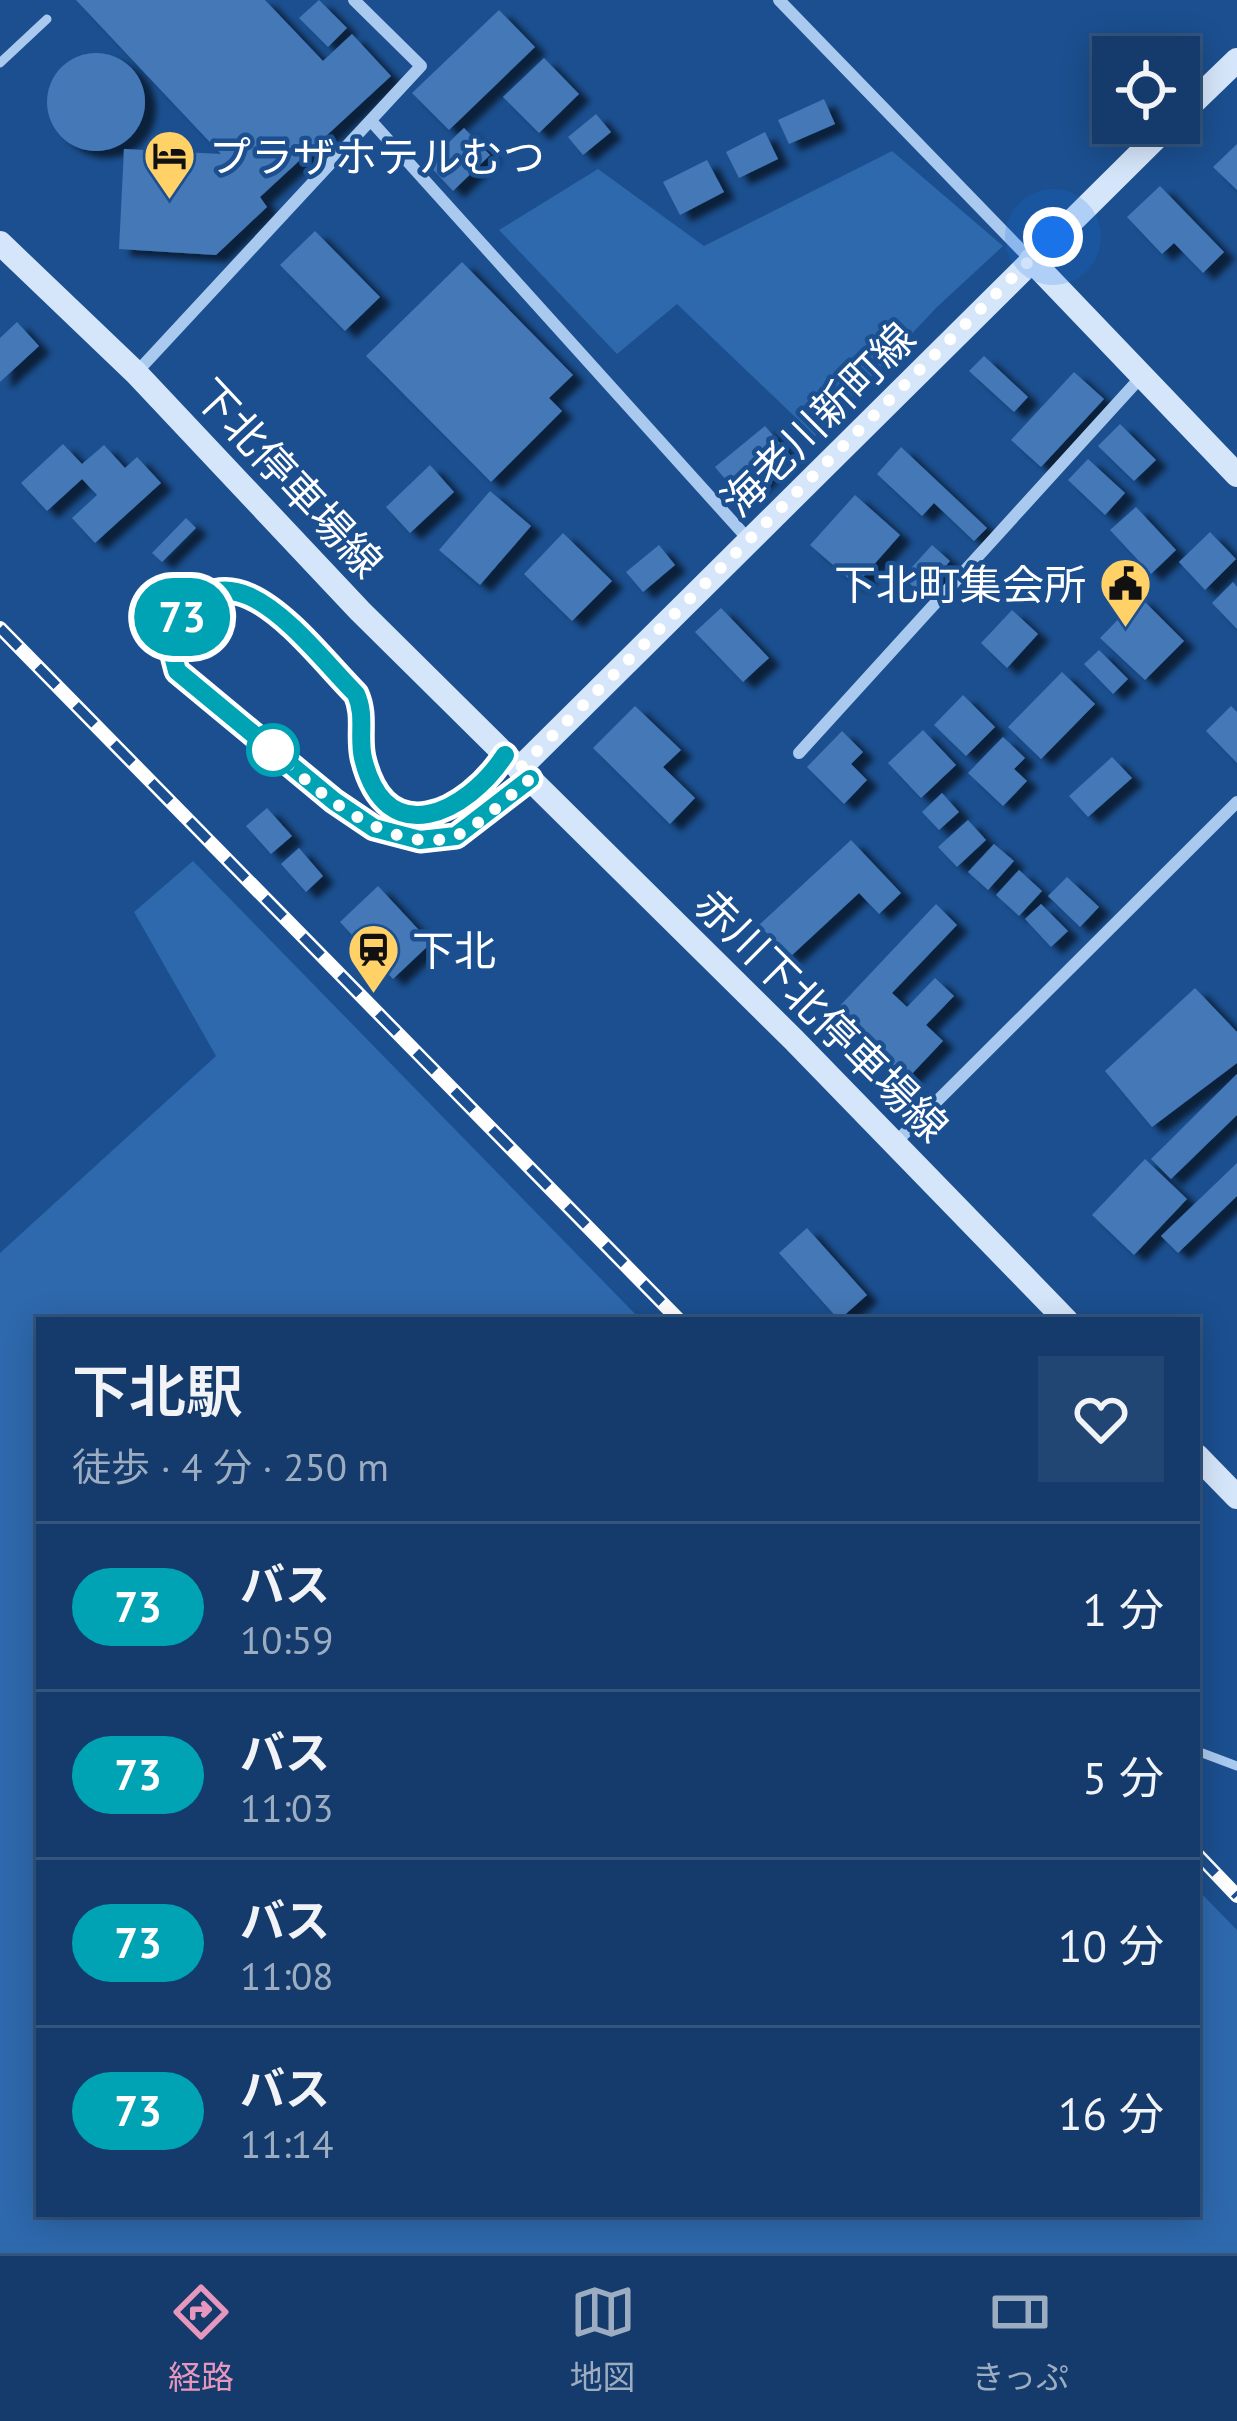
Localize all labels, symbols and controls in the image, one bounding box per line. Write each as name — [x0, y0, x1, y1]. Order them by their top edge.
map controls — [1092, 36, 1200, 144]
button: locate — [1092, 36, 1200, 144]
hotel icon: プラザホテルむつ — [142, 128, 198, 202]
place label: プラザホテルむつ — [209, 129, 545, 184]
your location — [1023, 207, 1083, 267]
street label: 海老川新町線 — [709, 310, 927, 528]
street label: 下北停車場線 — [183, 367, 395, 589]
public building icon: 下北町集会所 — [1097, 556, 1153, 630]
place label: 下北町集会所 — [834, 557, 1086, 612]
line badge: 73 — [128, 578, 236, 656]
text: 73 — [158, 589, 206, 644]
unlabelled marker — [248, 725, 298, 775]
street label: 赤川下北停車場線 — [684, 877, 960, 1153]
station icon: 下北 — [345, 922, 401, 996]
place label: 下北 — [412, 923, 496, 978]
text: 下北駅 — [72, 1354, 243, 1428]
button: heart — [1038, 1356, 1164, 1482]
text: 徒歩 · 4 分 · 250 m — [72, 1441, 389, 1492]
text: バス — [240, 1555, 330, 1613]
text: 73 — [114, 1579, 162, 1634]
text: 1 分 — [1082, 1580, 1164, 1638]
text: 10:59 — [240, 1614, 334, 1665]
text: バス — [240, 1723, 330, 1781]
text: 73 — [114, 1747, 162, 1802]
text: 5 分 — [1082, 1748, 1164, 1806]
text: 11:03 — [240, 1782, 334, 1833]
text: バス — [240, 1891, 330, 1949]
text: 73 — [114, 1915, 162, 1970]
text: 10 分 — [1058, 1916, 1164, 1974]
text: 11:08 — [240, 1950, 334, 2001]
text: バス — [240, 2059, 330, 2117]
text: 73 — [114, 2083, 162, 2138]
text: 16 分 — [1058, 2084, 1164, 2142]
text: 11:14 — [240, 2118, 334, 2169]
tab: 経路 — [168, 2279, 234, 2399]
tab: 地図 — [570, 2279, 636, 2399]
tab: きっぷ — [971, 2279, 1069, 2399]

